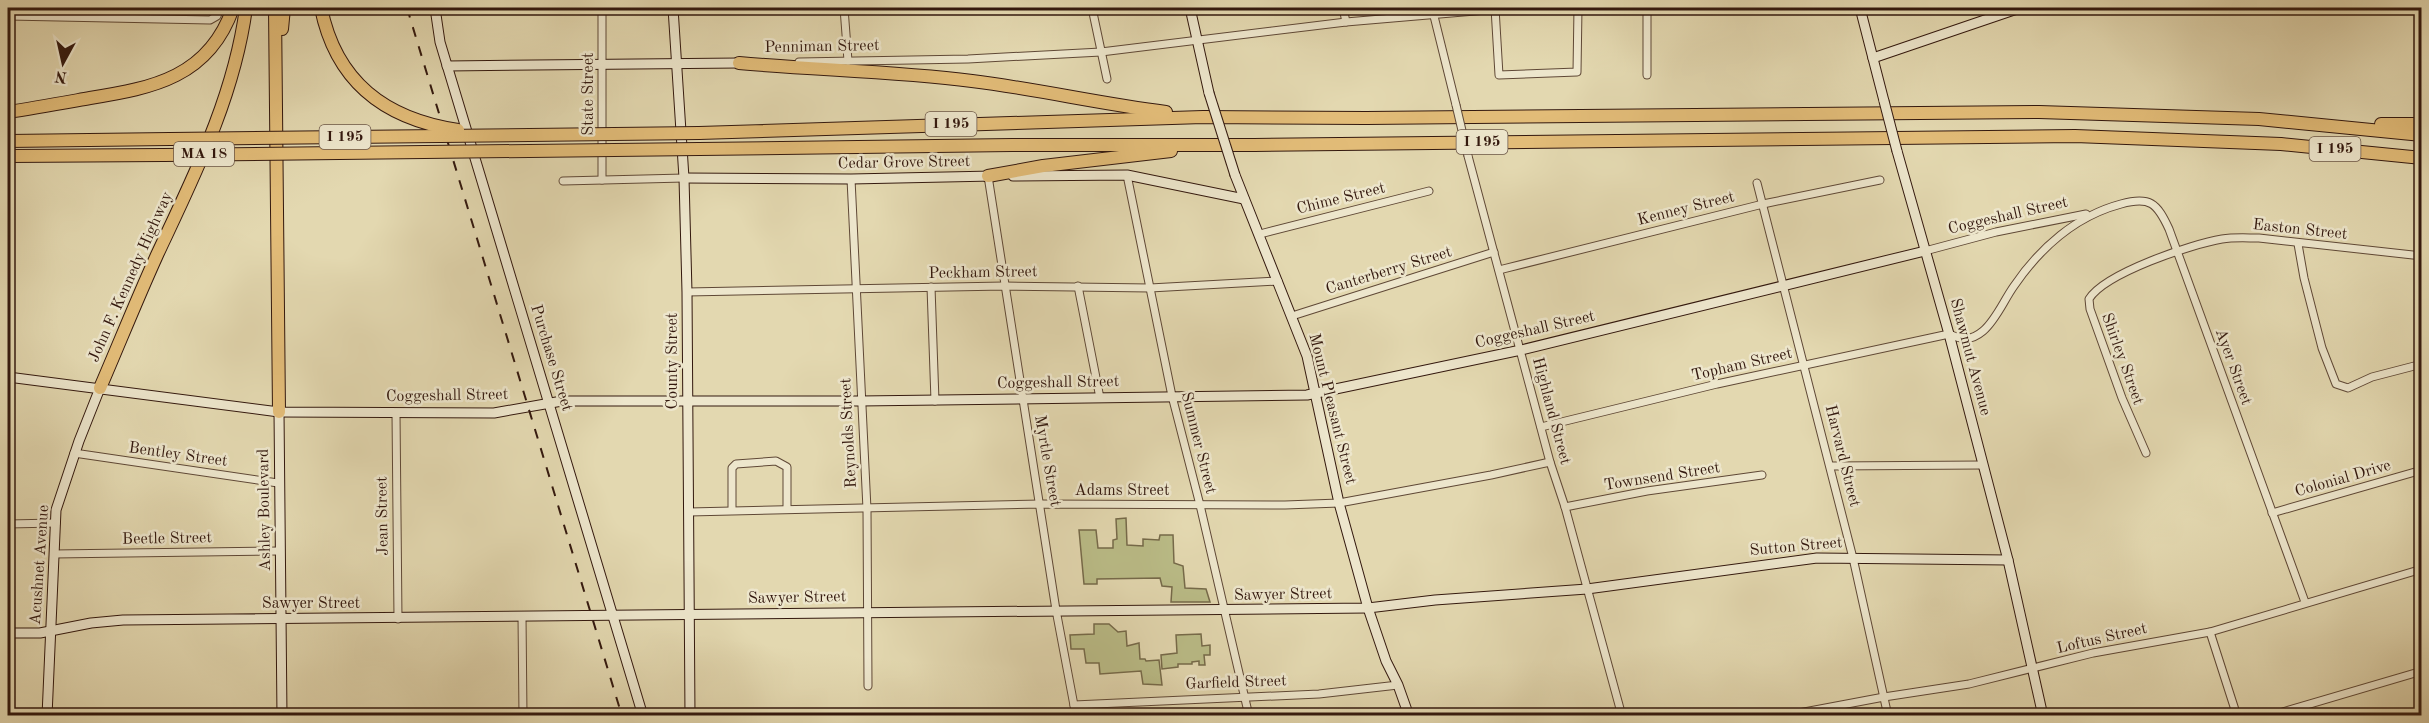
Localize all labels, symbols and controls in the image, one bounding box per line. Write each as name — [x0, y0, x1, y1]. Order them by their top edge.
north arrow — [33, 33, 93, 93]
street label: Penniman Street — [764, 38, 880, 56]
street label: State Street — [581, 52, 597, 136]
text: N — [53, 67, 68, 85]
road number: I 195 — [926, 112, 976, 136]
road number: I 195 — [320, 125, 370, 149]
road number: I 195 — [1456, 130, 1508, 154]
road number: I 195 — [2310, 137, 2360, 161]
road number: MA 18 — [174, 142, 234, 166]
street label: Cedar Grove Street — [838, 154, 971, 172]
street label: Chime Street — [1295, 180, 1387, 218]
street label: John F. Kennedy Highway — [86, 189, 176, 365]
street label: Kenney Street — [1636, 189, 1737, 229]
street label: Coggeshall Street — [1947, 194, 2070, 238]
street label: Easton Street — [2252, 217, 2348, 243]
street label: Canterberry Street — [1324, 244, 1454, 298]
street label: Peckham Street — [928, 264, 1038, 282]
street label: Shawmut Avenue — [1947, 297, 1993, 417]
street label: Purchase Street — [527, 303, 575, 414]
street label: Coggeshall Street — [1474, 308, 1597, 352]
street label: Shirley Street — [2098, 311, 2146, 407]
street label: County Street — [665, 312, 681, 409]
street label: Ayer Street — [2212, 327, 2254, 408]
street label: Mount Pleasant Street — [1305, 332, 1359, 487]
street label: Topham Street — [1690, 346, 1794, 384]
street label: Highland Street — [1529, 356, 1573, 467]
street label: Coggeshall Street — [997, 374, 1120, 392]
street label: Reynolds Street — [838, 377, 860, 489]
street label: Coggeshall Street — [386, 387, 509, 405]
street label: Summer Street — [1178, 390, 1219, 496]
street label: Harvard Street — [1822, 403, 1863, 509]
street label: Myrtle Street — [1031, 414, 1063, 508]
street label: Bentley Street — [128, 440, 229, 470]
street label: Ashley Boulevard — [256, 449, 274, 571]
street label: Colonial Drive — [2293, 458, 2393, 500]
street label: Townsend Street — [1603, 460, 1722, 494]
street label: Jean Street — [374, 476, 392, 556]
street label: Adams Street — [1074, 483, 1170, 499]
street label: Acushnet Avenue — [28, 504, 52, 626]
street label: Beetle Street — [122, 530, 212, 548]
street label: Sutton Street — [1749, 535, 1843, 559]
street label: Sawyer Street — [1234, 586, 1333, 604]
street label: Sawyer Street — [748, 589, 847, 607]
street label: Sawyer Street — [262, 596, 361, 612]
street label: Loftus Street — [2055, 621, 2149, 657]
street label: Garfield Street — [1185, 673, 1287, 693]

